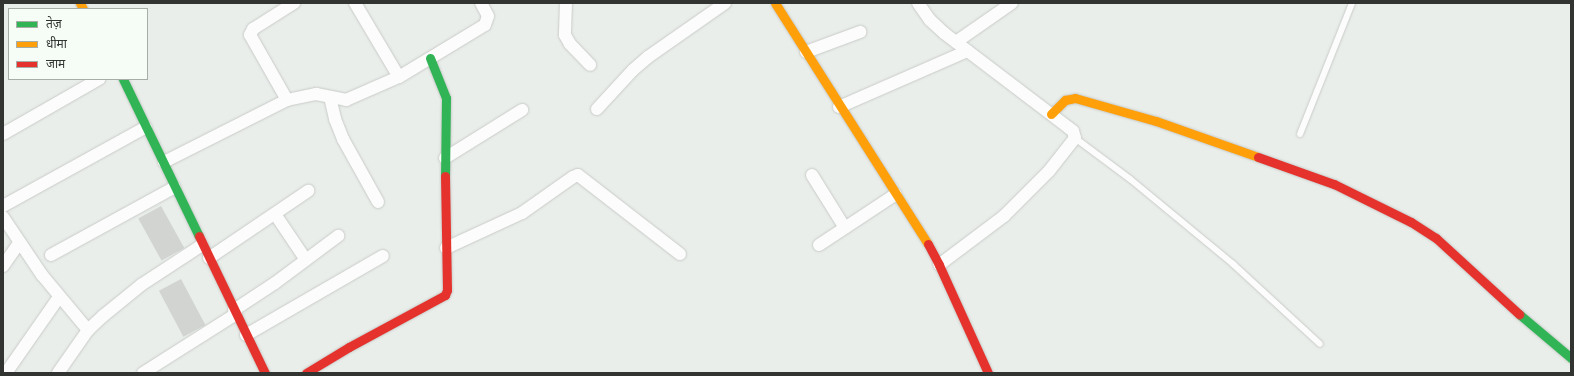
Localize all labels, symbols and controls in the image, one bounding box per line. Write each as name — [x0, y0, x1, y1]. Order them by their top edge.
legend — [8, 8, 148, 80]
text: तेज़ — [46, 16, 62, 30]
text: धीमा — [46, 36, 67, 50]
text: जाम — [46, 56, 65, 70]

